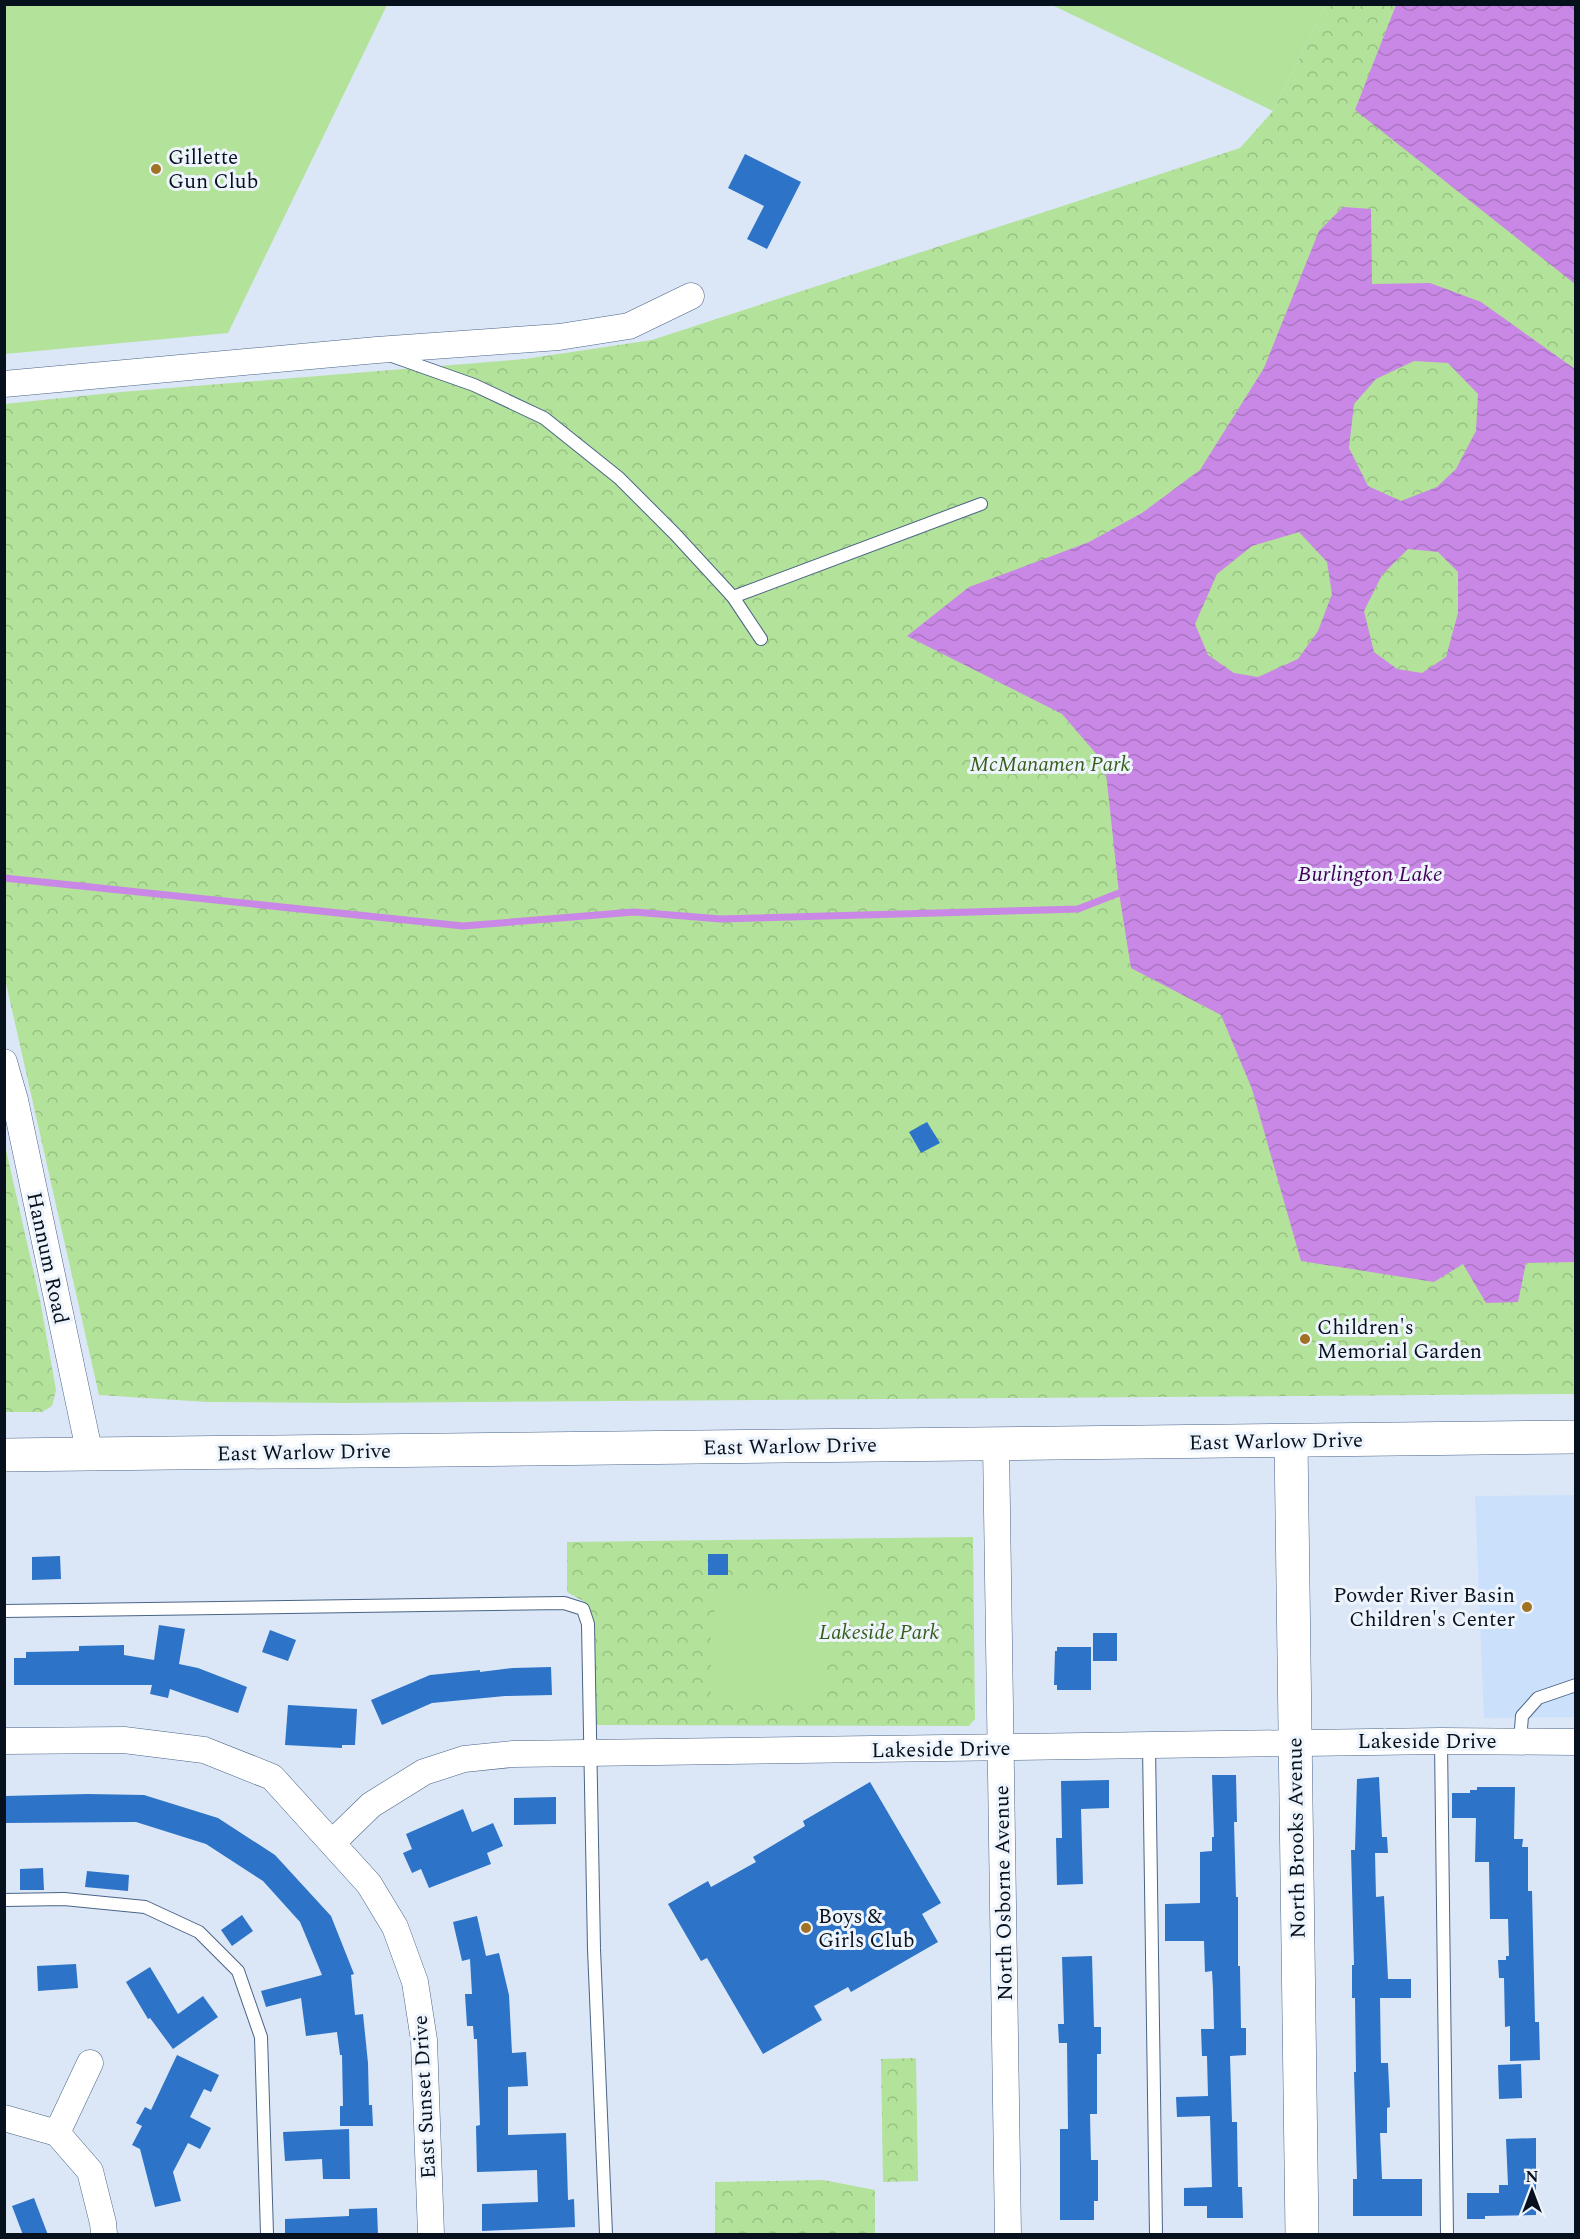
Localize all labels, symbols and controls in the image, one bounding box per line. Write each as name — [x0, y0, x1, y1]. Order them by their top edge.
place label: Gillette Gun Club — [168, 142, 258, 198]
marker: Gillette Gun Club — [149, 162, 163, 176]
park label: McManamen Park — [970, 749, 1130, 781]
water label: Burlington Lake — [1298, 858, 1442, 891]
street label: Hannum Road — [17, 1189, 77, 1327]
place label: Children's Memorial Garden — [1317, 1312, 1482, 1368]
marker: Children's Memorial Garden — [1298, 1332, 1312, 1346]
street label: East Warlow Drive — [1189, 1424, 1363, 1460]
street label: East Warlow Drive — [703, 1429, 877, 1465]
street label: East Warlow Drive — [217, 1435, 391, 1471]
place label: Powder River Basin Children's Center — [1333, 1580, 1515, 1636]
marker: Powder River Basin Children's Center — [1520, 1600, 1534, 1614]
park label: Lakeside Park — [819, 1617, 939, 1649]
street label: Lakeside Drive — [1357, 1726, 1497, 1758]
street label: Lakeside Drive — [871, 1733, 1011, 1767]
street label: North Brooks Avenue — [1279, 1737, 1315, 1939]
street label: North Osborne Avenue — [986, 1785, 1022, 2001]
place label: Boys & Girls Club — [818, 1901, 915, 1957]
marker: Boys & Girls Club — [799, 1921, 813, 1935]
street label: East Sunset Drive — [405, 2014, 445, 2180]
north arrow — [1502, 2161, 1562, 2221]
text: N — [1525, 2165, 1539, 2189]

